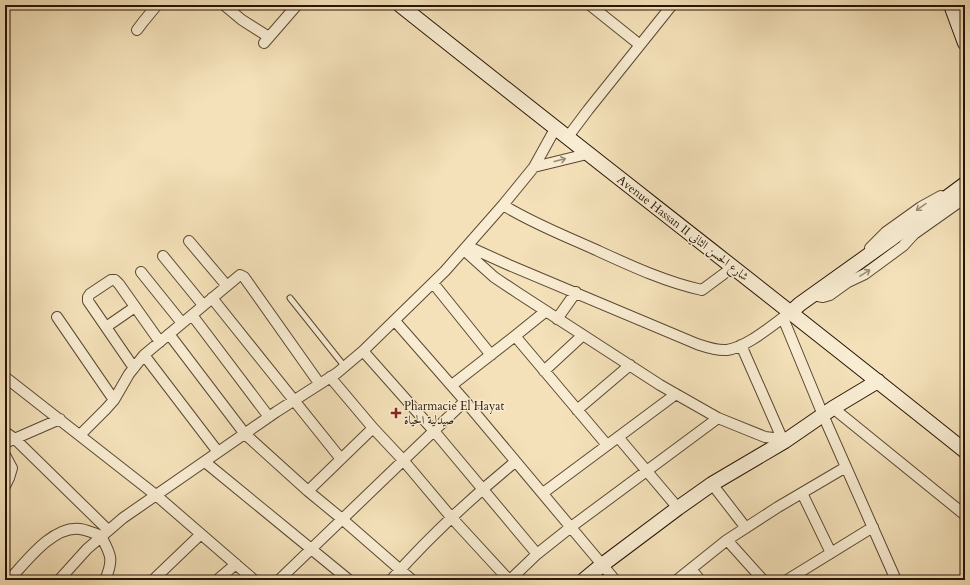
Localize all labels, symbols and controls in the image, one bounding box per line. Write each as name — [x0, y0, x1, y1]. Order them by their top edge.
one-way arrow — [553, 156, 566, 163]
street label: Avenue Hassan II شارع الحسن الثاني — [612, 172, 752, 287]
one-way arrow — [915, 203, 926, 211]
one-way arrow — [859, 269, 871, 277]
place label: Pharmacie El Hayat صيدلية الحياة — [404, 398, 505, 428]
marker: Pharmacie El Hayat صيدلية الحياة — [391, 408, 401, 418]

